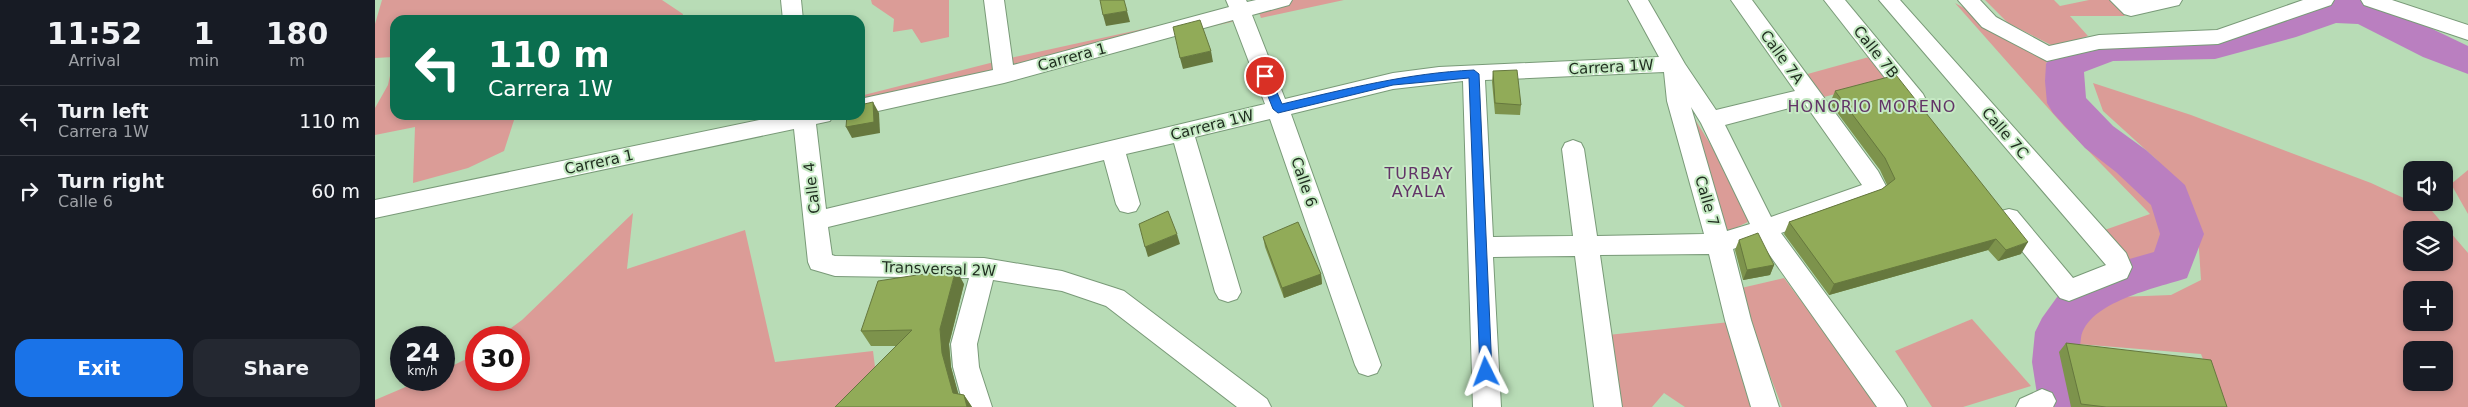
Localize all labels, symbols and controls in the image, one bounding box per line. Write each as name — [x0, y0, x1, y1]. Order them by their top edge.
text: 11:52 — [47, 16, 142, 51]
text: 1 — [193, 16, 214, 51]
text: 180 — [266, 16, 328, 51]
street label: Calle 7B — [1850, 22, 1902, 82]
street label: Calle 7A — [1757, 27, 1808, 88]
icon: left — [405, 35, 470, 100]
text: 110 m — [488, 35, 610, 75]
street label: Carrera 1 — [1036, 39, 1108, 75]
text: Arrival — [68, 51, 120, 70]
text: min — [189, 51, 219, 70]
text: m — [289, 51, 305, 70]
pin — [1244, 55, 1286, 97]
street label: Carrera 1W — [1568, 56, 1654, 78]
icon: arrive — [1251, 62, 1279, 90]
text: Carrera 1W — [488, 76, 613, 101]
district label: HONORIO MORENO — [1788, 97, 1956, 116]
text: Turn left — [58, 100, 149, 122]
street label: Calle 7C — [1978, 104, 2032, 162]
street label: Carrera 1W — [1169, 106, 1256, 144]
icon: left — [15, 107, 43, 135]
text: 110 m — [299, 110, 360, 132]
text: Carrera 1W — [58, 122, 149, 141]
street label: Carrera 1 — [563, 146, 635, 178]
street label: Calle 6 — [1287, 155, 1321, 209]
street label: Calle 4 — [800, 161, 824, 215]
map controls — [2403, 161, 2453, 391]
button: sound — [2403, 161, 2453, 211]
district label: TURBAY AYALA — [1383, 164, 1454, 201]
text: Turn right — [58, 170, 164, 192]
street label: Calle 7 — [1691, 174, 1723, 228]
icon: right — [15, 177, 43, 205]
text: 60 m — [311, 180, 360, 202]
text: Calle 6 — [58, 192, 113, 211]
button: layers — [2403, 221, 2453, 271]
street label: Transversal 2W — [881, 258, 997, 280]
button: + — [2403, 281, 2453, 331]
speed limit sign: 30 — [465, 326, 530, 391]
text: 24 — [405, 338, 440, 367]
button: Exit — [15, 339, 183, 397]
button: Share — [193, 339, 360, 397]
button: − — [2403, 341, 2453, 391]
position arrow — [1459, 345, 1511, 397]
text: km/h — [407, 364, 438, 378]

